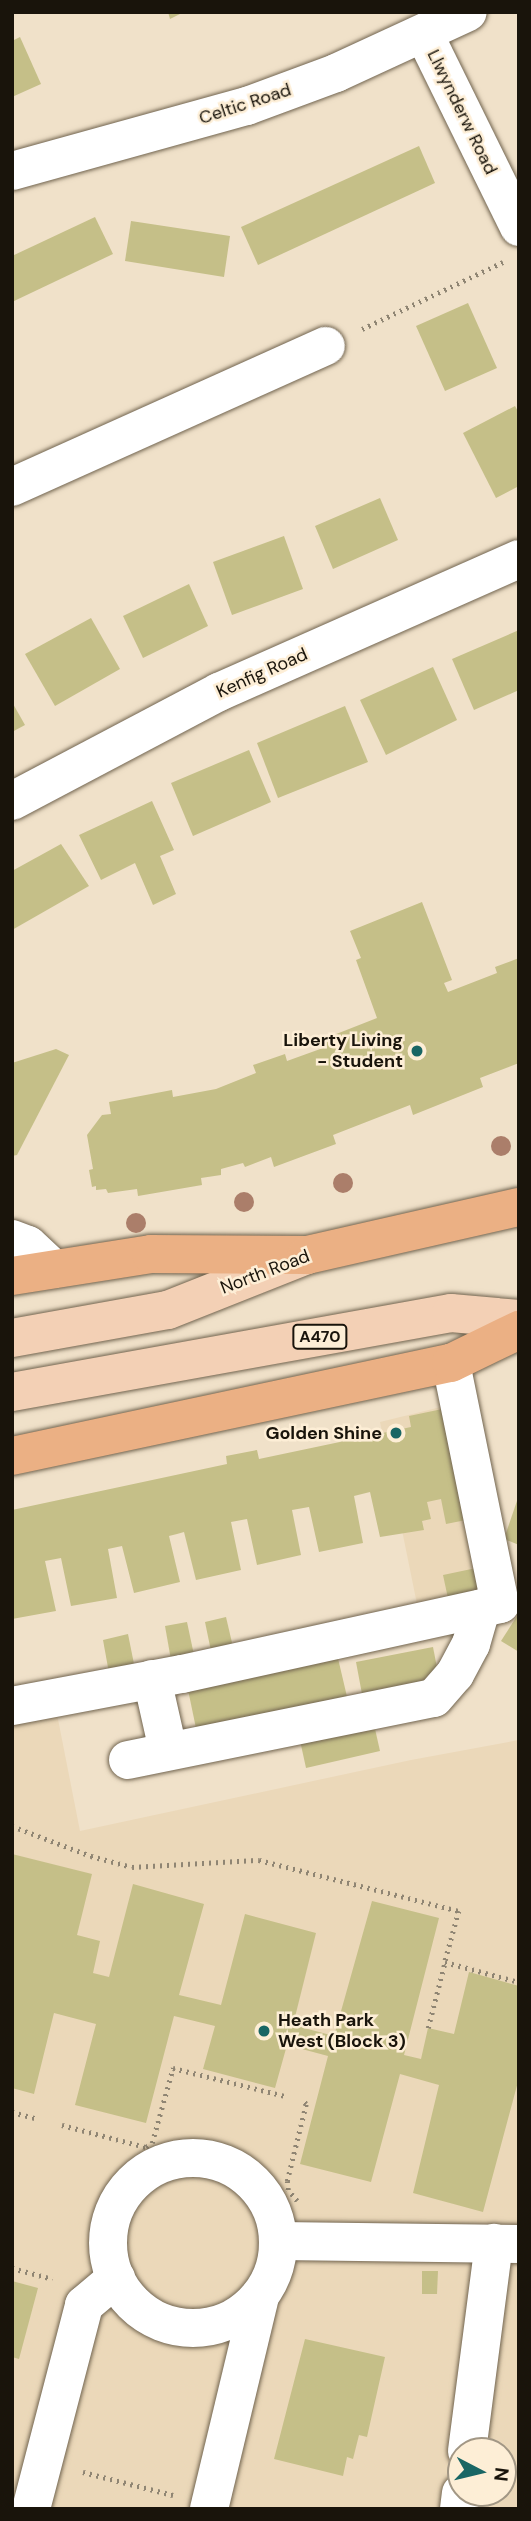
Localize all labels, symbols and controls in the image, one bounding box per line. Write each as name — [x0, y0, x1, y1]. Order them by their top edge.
street label: Llwynderw Road — [422, 46, 502, 178]
street label: Celtic Road — [196, 79, 294, 129]
street label: Kenfig Road — [213, 643, 311, 703]
place label: Liberty Living - Student — [283, 1030, 403, 1072]
marker: Liberty Living - Student — [409, 1043, 425, 1059]
street label: North Road — [217, 1245, 313, 1299]
road number: A470 — [292, 1324, 348, 1350]
place label: Golden Shine — [265, 1422, 382, 1444]
marker: Golden Shine — [388, 1425, 404, 1441]
place label: Heath Park West (Block 3) — [278, 2010, 406, 2052]
marker: Heath Park West (Block 3) — [256, 2023, 272, 2039]
north arrow — [447, 2437, 517, 2507]
text: N — [488, 2466, 515, 2483]

